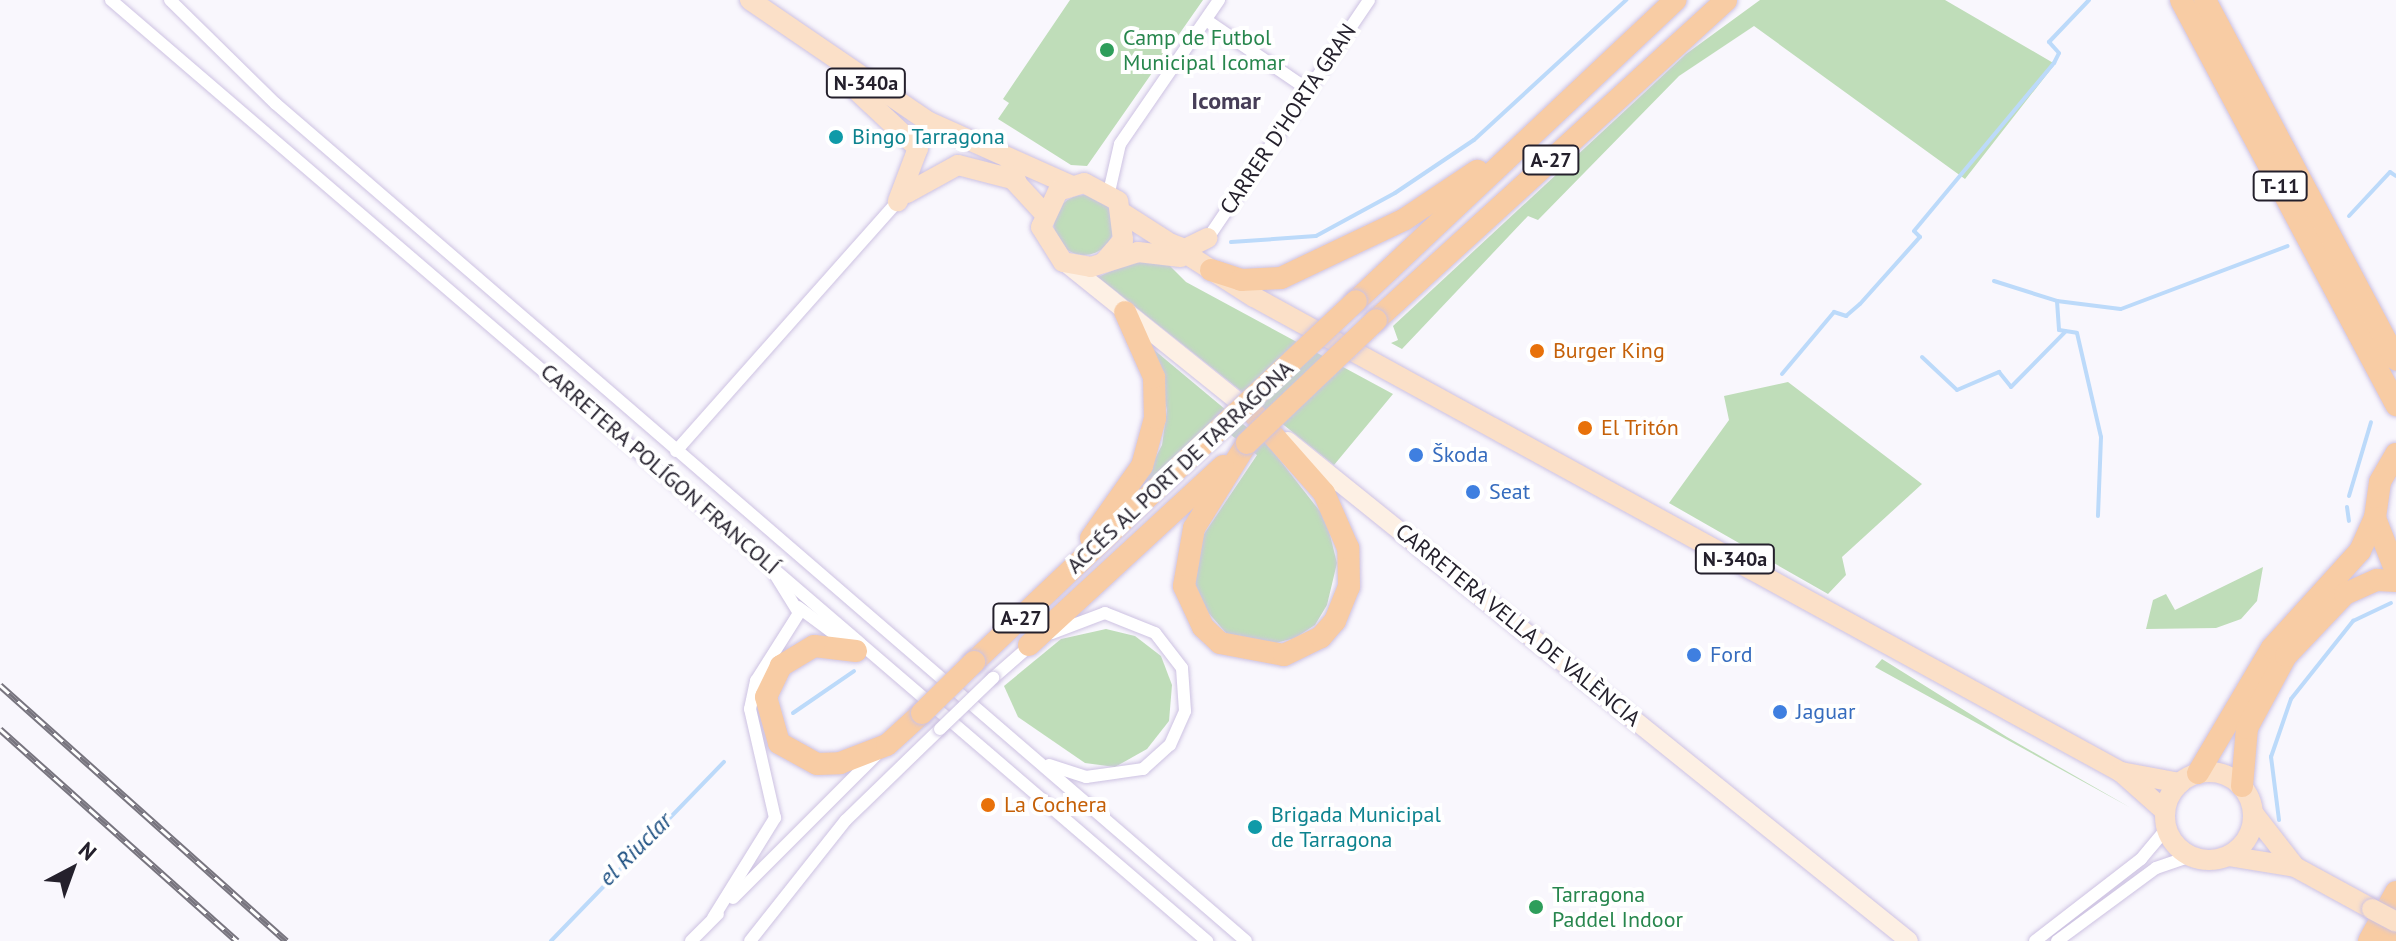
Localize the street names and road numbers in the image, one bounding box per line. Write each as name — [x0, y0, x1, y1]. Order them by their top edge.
street label: CARRER D'HORTA GRAN — [1214, 18, 1362, 220]
road number: N-340a — [824, 67, 908, 99]
road number: A-27 — [1521, 144, 1581, 176]
road number: T-11 — [2252, 170, 2308, 202]
street label: ACCÉS AL PORT DE TARRAGONA — [1060, 354, 1300, 580]
street label: CARRETERA POLÍGON FRANCOLÍ — [535, 358, 785, 580]
street label: CARRETERA VELLA DE VALÈNCIA — [1389, 517, 1647, 733]
road number: N-340a — [1693, 543, 1777, 575]
road number: A-27 — [991, 602, 1051, 634]

